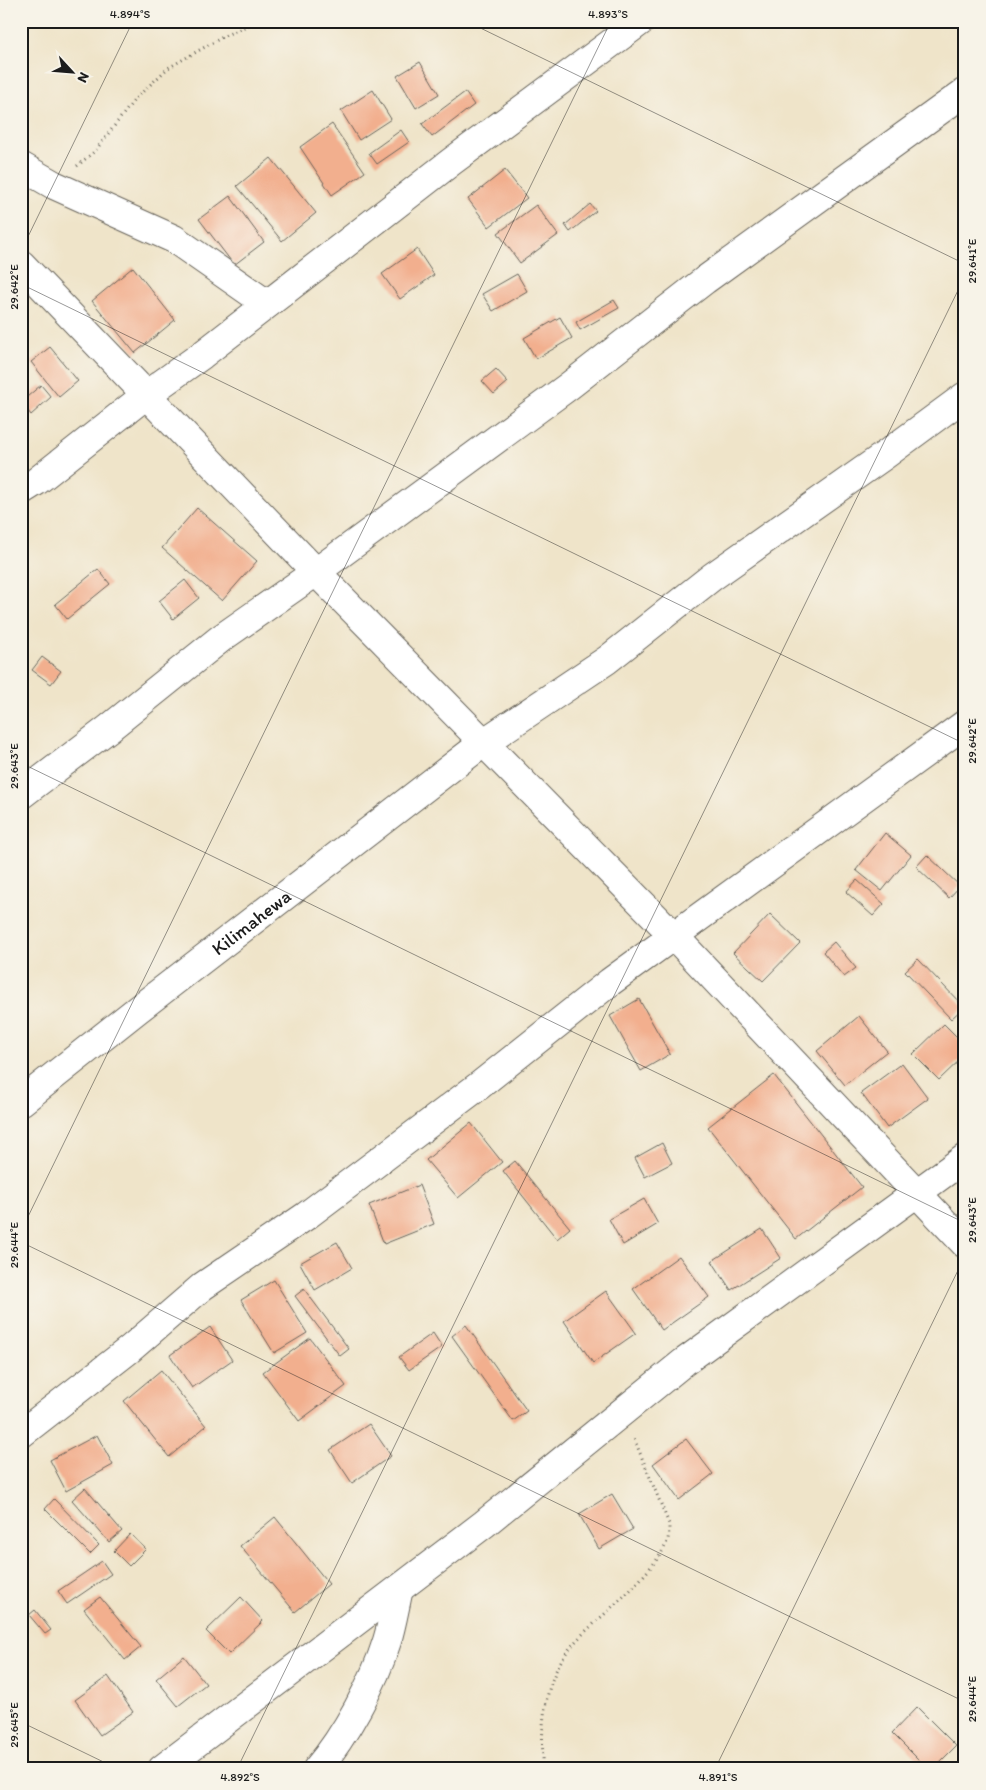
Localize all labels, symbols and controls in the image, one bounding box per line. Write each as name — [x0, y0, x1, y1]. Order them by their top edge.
text: 4.894°S — [110, 7, 151, 21]
text: 4.893°S — [588, 7, 628, 21]
north arrow — [48, 48, 98, 98]
text: N — [74, 70, 93, 85]
text: 29.641°E — [965, 238, 979, 283]
text: 29.642°E — [7, 264, 21, 310]
text: 29.642°E — [965, 718, 979, 764]
text: 29.643°E — [7, 743, 21, 789]
street label: Kilimahewa — [207, 885, 295, 960]
text: 29.643°E — [965, 1197, 979, 1243]
text: 29.644°E — [7, 1221, 21, 1268]
text: 29.644°E — [965, 1675, 979, 1722]
text: 29.645°E — [7, 1702, 21, 1748]
text: 4.892°S — [220, 1770, 260, 1784]
text: 4.891°S — [699, 1770, 738, 1784]

